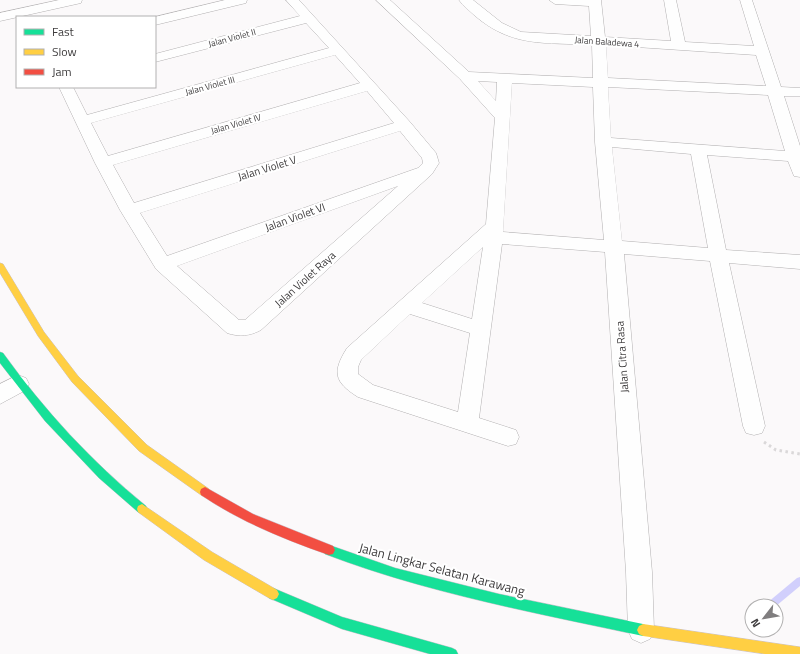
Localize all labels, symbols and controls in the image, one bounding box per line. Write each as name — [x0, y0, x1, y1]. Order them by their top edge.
legend — [16, 16, 156, 88]
text: Fast — [52, 22, 75, 41]
street label: Jalan Violet II — [207, 25, 257, 50]
street label: Jalan Baladewa 4 — [574, 33, 640, 50]
text: Slow — [52, 42, 77, 61]
text: Jam — [52, 62, 72, 81]
street label: Jalan Violet III — [184, 73, 236, 98]
street label: Jalan Violet IV — [209, 110, 263, 137]
street label: Jalan Violet V — [236, 151, 299, 184]
street label: Jalan Violet VI — [263, 199, 327, 235]
street label: Jalan Violet Raya — [271, 247, 339, 311]
street label: Jalan Citra Rasa — [611, 320, 632, 393]
street label: Jalan Lingkar Selatan Karawang — [357, 537, 528, 601]
north arrow — [744, 598, 784, 638]
text: N — [747, 616, 764, 631]

